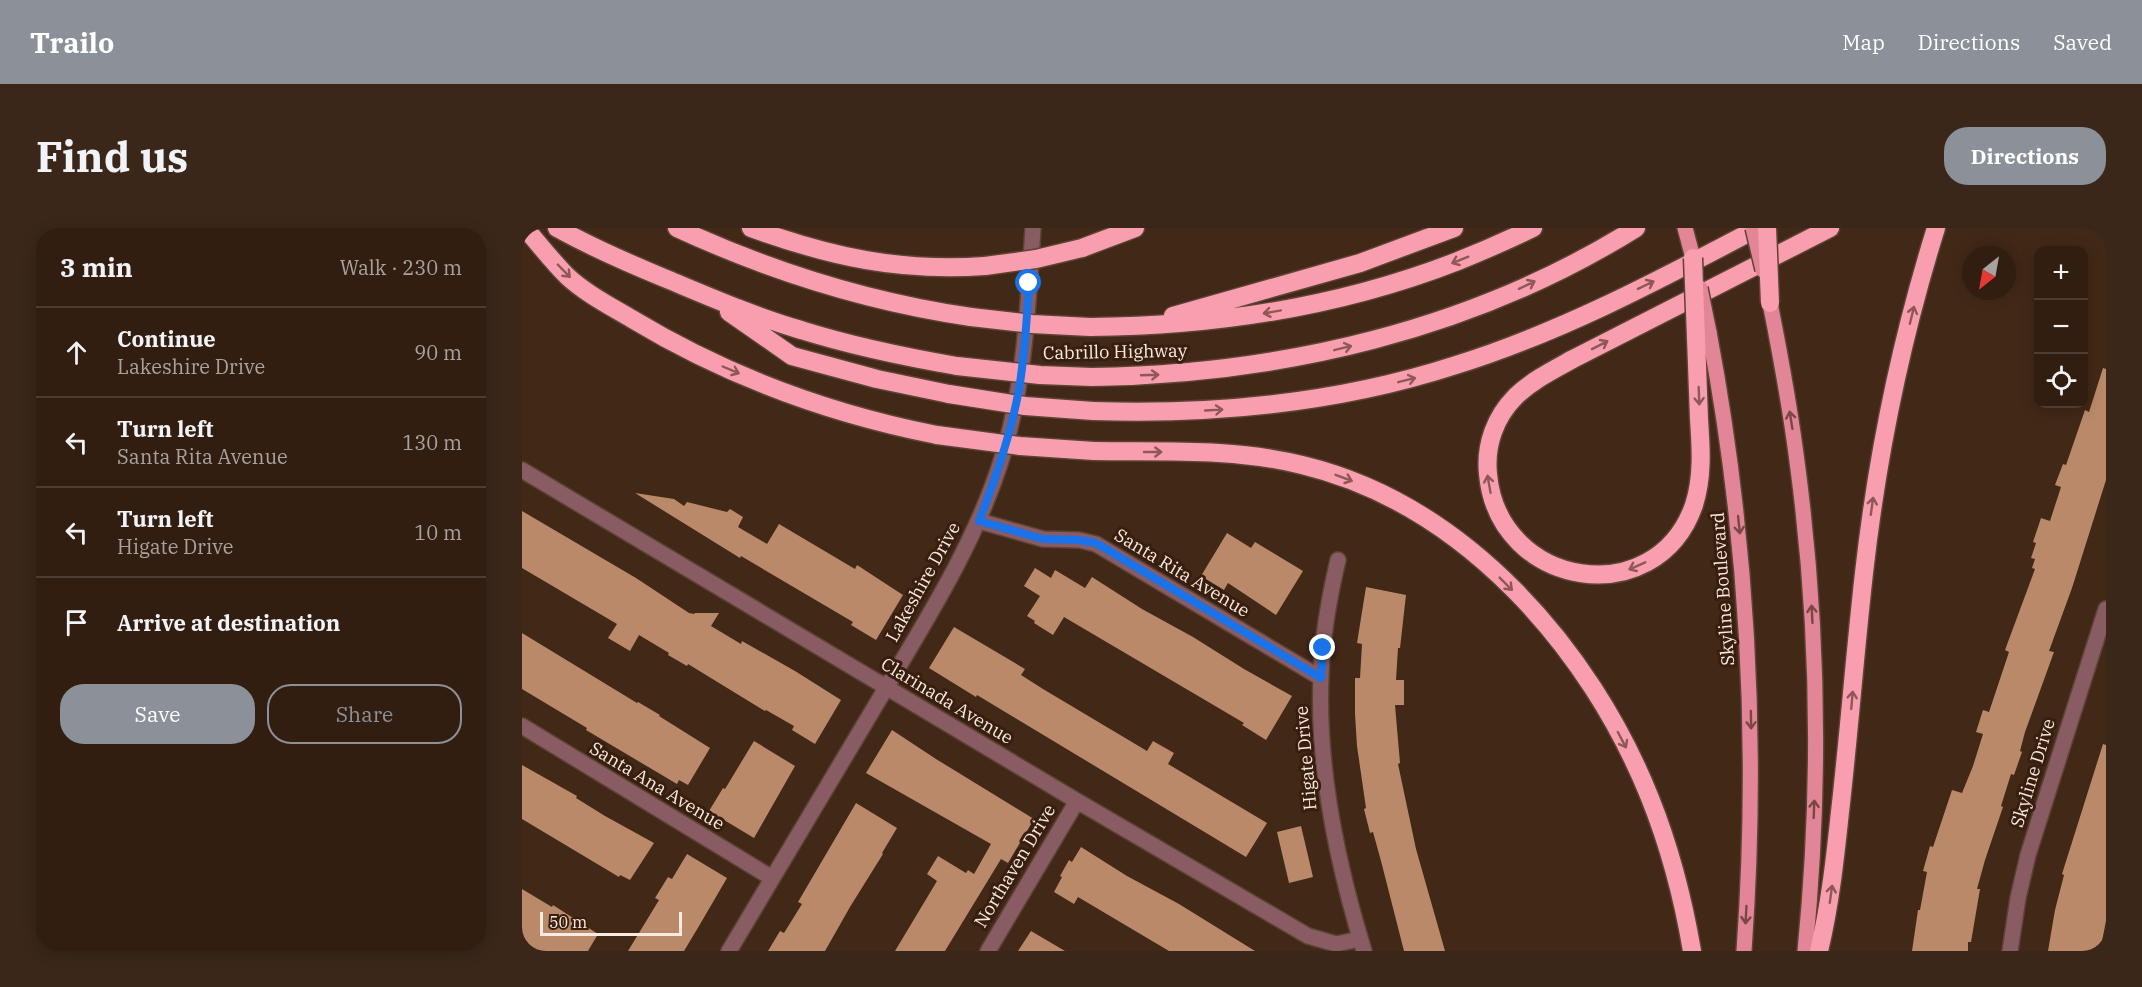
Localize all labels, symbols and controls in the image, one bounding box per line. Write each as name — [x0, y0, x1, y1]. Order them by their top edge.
text: Trailo — [30, 24, 114, 61]
text: Map — [1842, 28, 1885, 56]
text: Directions — [1918, 28, 2020, 56]
text: Saved — [2053, 28, 2112, 56]
button: Directions — [1944, 127, 2106, 185]
text: Find us — [36, 129, 188, 184]
north arrow — [1962, 246, 2016, 300]
map controls — [2034, 246, 2088, 408]
button: + — [2034, 246, 2088, 300]
text: 3 min — [60, 250, 133, 284]
text: Walk · 230 m — [340, 254, 462, 281]
one-way arrow — [1451, 255, 1470, 266]
one-way arrow — [557, 264, 571, 279]
route start — [1015, 269, 1041, 295]
one-way arrow — [1636, 278, 1654, 290]
one-way arrow — [1518, 279, 1536, 291]
button: − — [2034, 300, 2088, 354]
one-way arrow — [1907, 306, 1918, 325]
one-way arrow — [1263, 307, 1283, 318]
text: Continue — [117, 324, 216, 353]
icon: ahead — [60, 336, 93, 369]
text: 90 m — [414, 339, 462, 366]
street label: Cabrillo Highway — [1043, 339, 1188, 364]
one-way arrow — [1591, 339, 1608, 351]
one-way arrow — [1333, 342, 1352, 354]
text: Lakeshire Drive — [117, 353, 265, 380]
button: locate — [2034, 354, 2088, 408]
one-way arrow — [722, 366, 740, 377]
one-way arrow — [1140, 370, 1160, 381]
one-way arrow — [1397, 373, 1416, 385]
one-way arrow — [1693, 386, 1704, 406]
one-way arrow — [1204, 405, 1224, 416]
one-way arrow — [1786, 411, 1797, 431]
text: Turn left — [117, 414, 213, 443]
icon: left — [60, 426, 93, 459]
text: 130 m — [402, 429, 462, 456]
text: Santa Rita Avenue — [117, 443, 288, 470]
one-way arrow — [1142, 446, 1162, 457]
one-way arrow — [1335, 474, 1353, 485]
one-way arrow — [1484, 475, 1495, 495]
one-way arrow — [1867, 497, 1878, 516]
text: Turn left — [117, 504, 213, 533]
street label: Skyline Boulevard — [1706, 512, 1739, 666]
one-way arrow — [1734, 515, 1745, 535]
icon: left — [60, 516, 93, 549]
street label: Lakeshire Drive — [880, 518, 965, 646]
text: 10 m — [414, 519, 462, 546]
street label: Santa Rita Avenue — [1110, 523, 1254, 622]
text: Higate Drive — [117, 533, 233, 560]
one-way arrow — [1628, 561, 1646, 572]
one-way arrow — [1499, 577, 1514, 592]
one-way arrow — [1807, 604, 1818, 624]
icon: arrive — [60, 606, 93, 639]
text: Arrive at destination — [117, 608, 340, 637]
route end — [1309, 634, 1335, 660]
street label: Clarinada Avenue — [877, 652, 1018, 749]
button: Save — [60, 684, 255, 744]
button: Share — [267, 684, 462, 744]
one-way arrow — [1847, 690, 1858, 710]
street label: Higate Drive — [1289, 705, 1322, 811]
one-way arrow — [1745, 710, 1757, 730]
street label: Skyline Drive — [2005, 716, 2060, 830]
one-way arrow — [1617, 730, 1629, 748]
street label: Santa Ana Avenue — [586, 736, 729, 835]
one-way arrow — [1809, 799, 1820, 819]
street label: Northaven Drive — [969, 800, 1060, 931]
one-way arrow — [1825, 884, 1836, 904]
one-way arrow — [1741, 904, 1752, 924]
scale bar — [540, 909, 682, 936]
text: 50 m — [549, 912, 587, 932]

